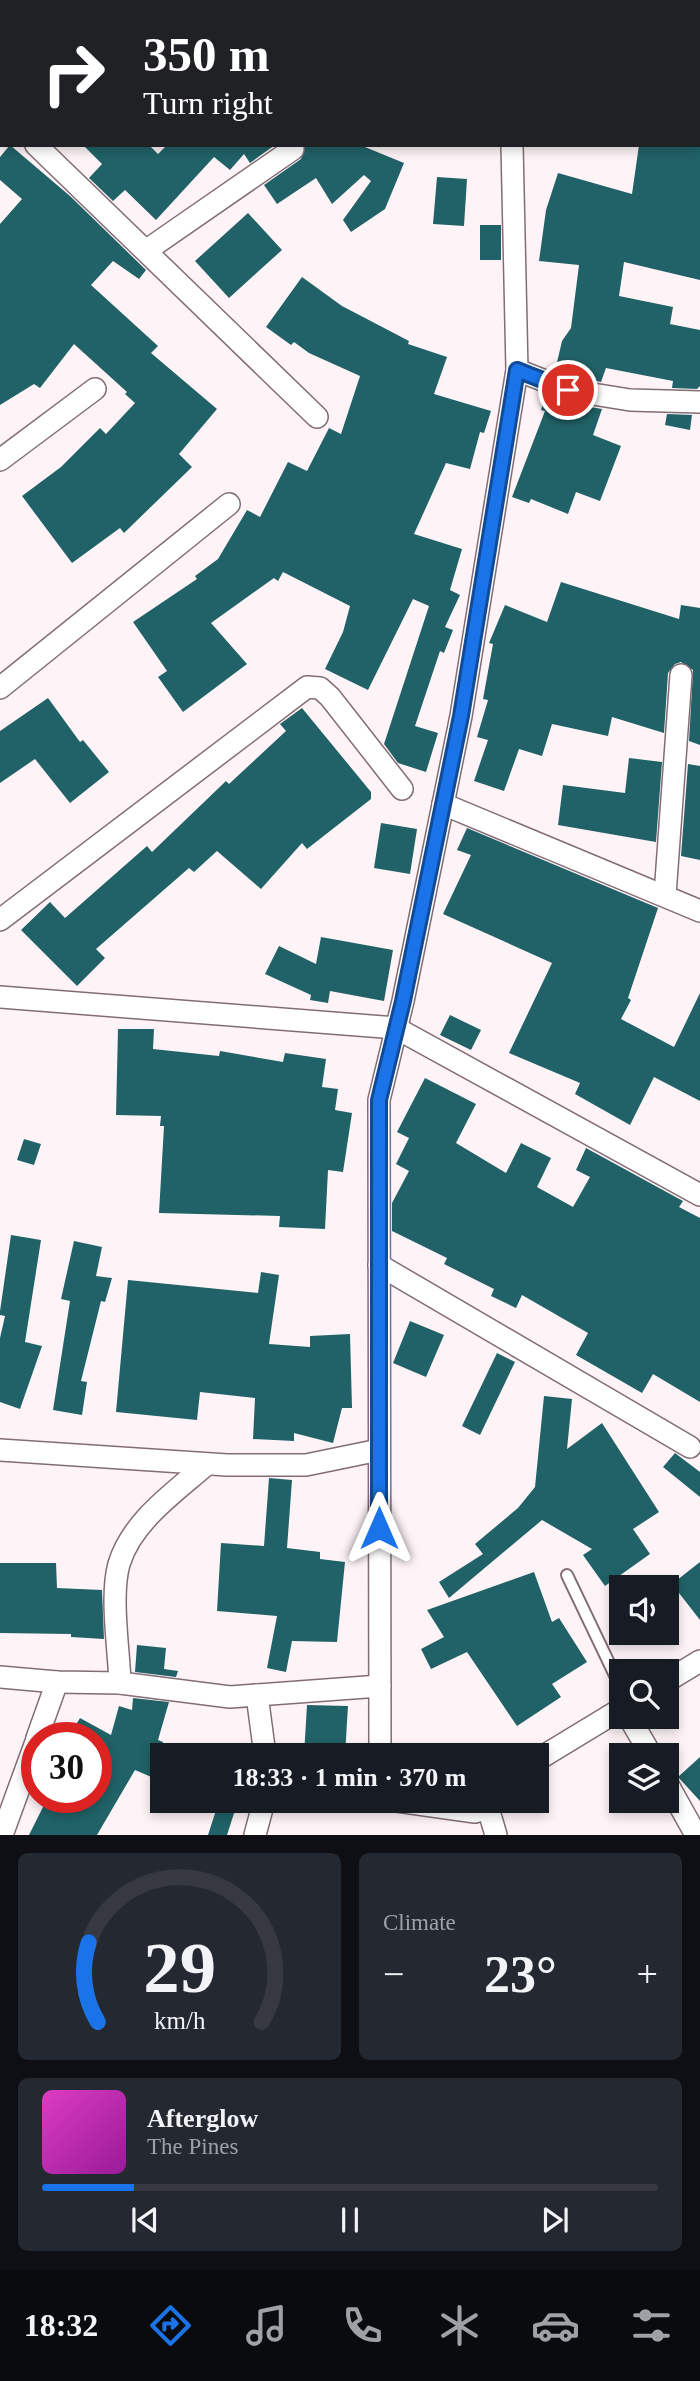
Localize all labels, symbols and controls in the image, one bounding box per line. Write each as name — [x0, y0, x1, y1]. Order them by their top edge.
text: 350 m — [143, 27, 270, 82]
icon: right — [28, 28, 119, 119]
text: Turn right — [143, 85, 273, 121]
pin — [538, 360, 598, 420]
icon: arrive — [549, 371, 587, 409]
position arrow — [342, 1491, 416, 1565]
map controls — [609, 1575, 679, 1813]
button: sound — [609, 1575, 679, 1645]
button: search — [609, 1659, 679, 1729]
speed limit sign: 30 — [21, 1722, 112, 1813]
button: layers — [609, 1743, 679, 1813]
text: 18:33 · 1 min · 370 m — [233, 1763, 467, 1792]
text: Climate — [383, 1910, 456, 1935]
text: 29 — [143, 1928, 216, 2009]
text: 23° — [484, 1946, 557, 2003]
text: − — [383, 1953, 404, 1995]
text: + — [637, 1953, 658, 1995]
text: km/h — [154, 2007, 206, 2034]
text: Afterglow — [147, 2104, 258, 2133]
text: The Pines — [147, 2134, 238, 2159]
icon: previous — [126, 2201, 164, 2239]
icon: pause — [331, 2201, 369, 2239]
icon: next — [536, 2201, 574, 2239]
icon: directions — [146, 2301, 195, 2350]
icon: music — [242, 2301, 291, 2350]
icon: phone — [338, 2301, 387, 2350]
icon: climate — [435, 2301, 484, 2350]
icon: car — [531, 2301, 580, 2350]
icon: filters — [627, 2301, 676, 2350]
text: 18:32 — [24, 2307, 98, 2343]

